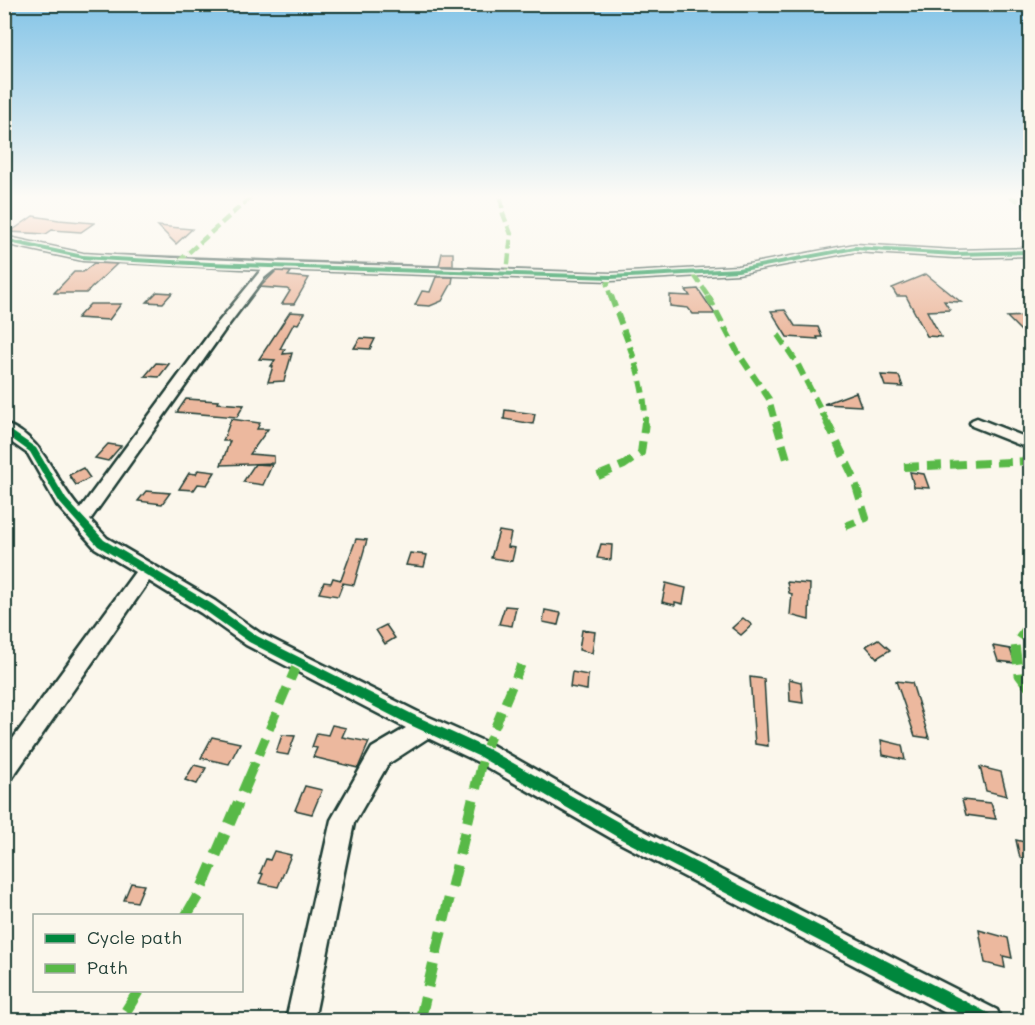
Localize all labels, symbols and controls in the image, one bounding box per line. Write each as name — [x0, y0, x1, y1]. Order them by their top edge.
legend — [33, 914, 243, 992]
text: Cycle path — [87, 925, 182, 949]
text: Path — [87, 955, 127, 979]

